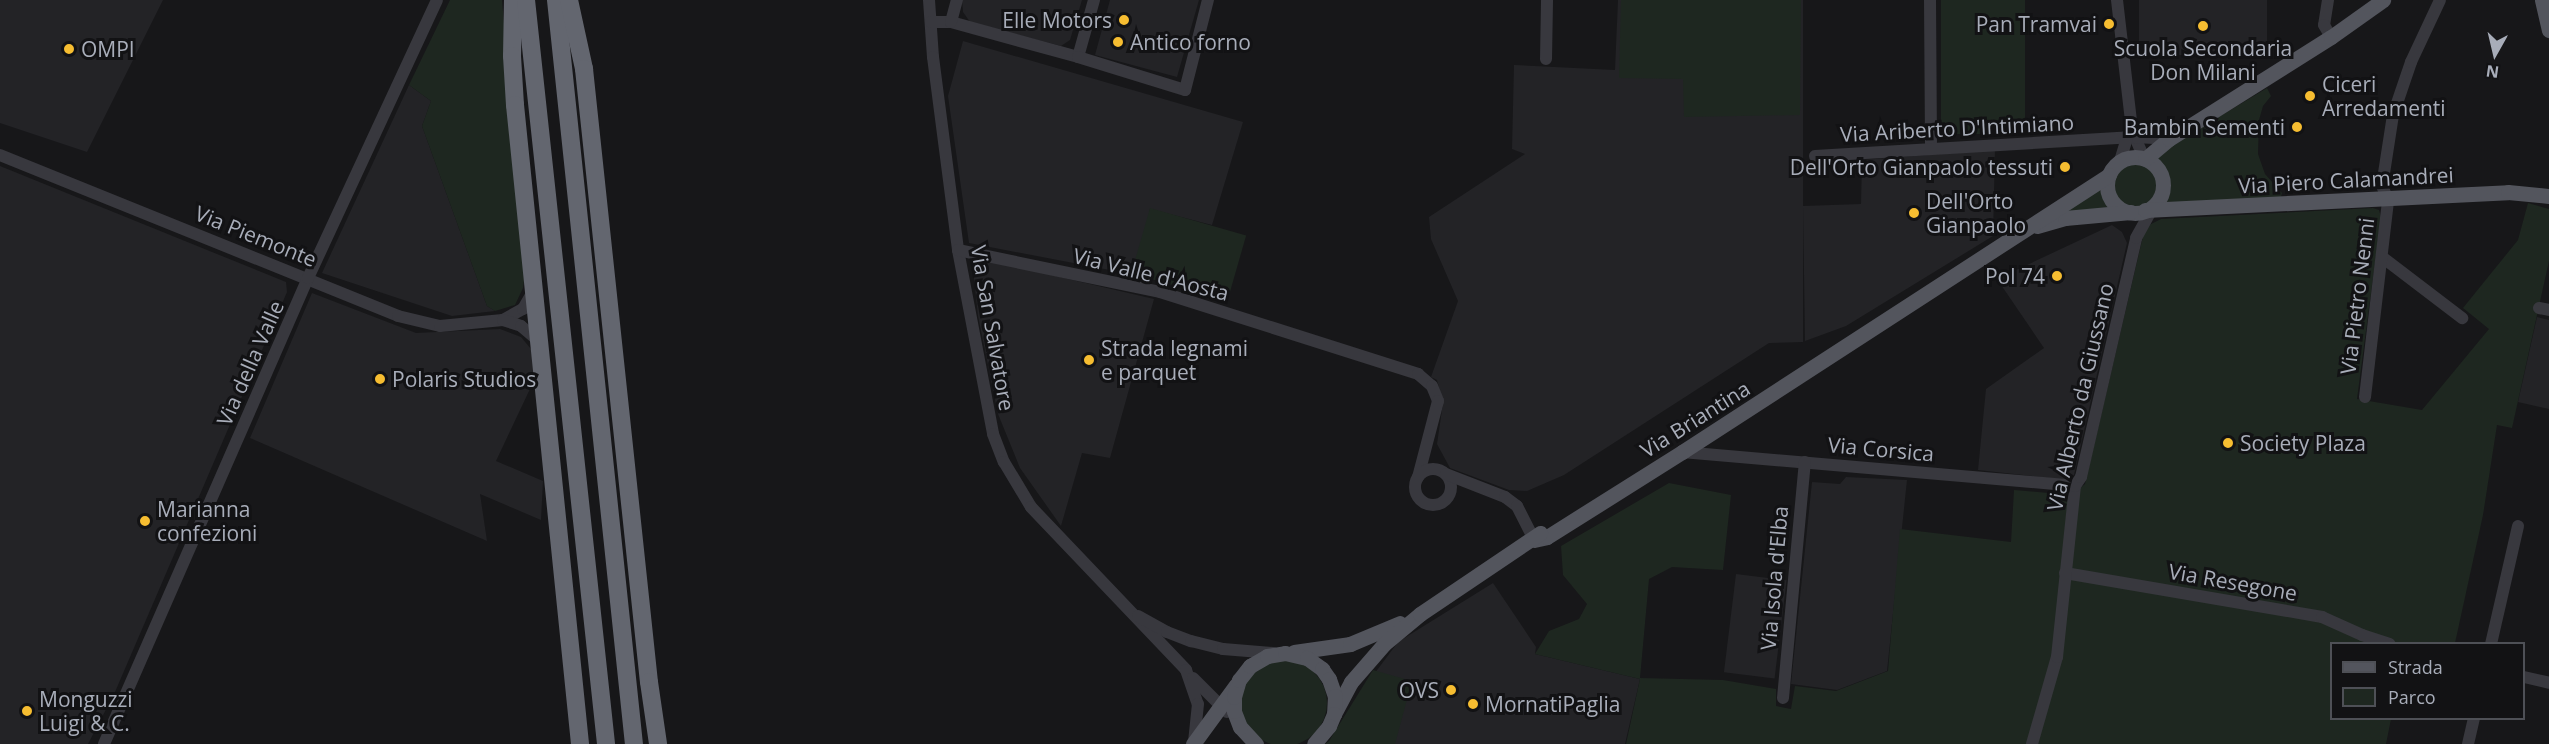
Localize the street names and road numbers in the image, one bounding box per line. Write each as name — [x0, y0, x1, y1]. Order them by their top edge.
street label: Via Ariberto D'Intimiano — [1839, 109, 2075, 147]
street label: Via Piero Calamandrei — [2238, 162, 2454, 198]
street label: Via Piemonte — [192, 200, 320, 272]
street label: Via Pietro Nenni — [2335, 216, 2379, 376]
street label: Via Valle d'Aosta — [1071, 242, 1231, 306]
street label: Via San Salvatore — [966, 243, 1020, 413]
street label: Via Alberto da Giussano — [2042, 281, 2118, 513]
street label: Via della Valle — [211, 297, 289, 429]
street label: Via Briantina — [1636, 375, 1754, 463]
street label: Via Corsica — [1827, 432, 1935, 466]
street label: Via Isola d'Elba — [1755, 505, 1793, 651]
street label: Via Resegone — [2167, 558, 2299, 606]

